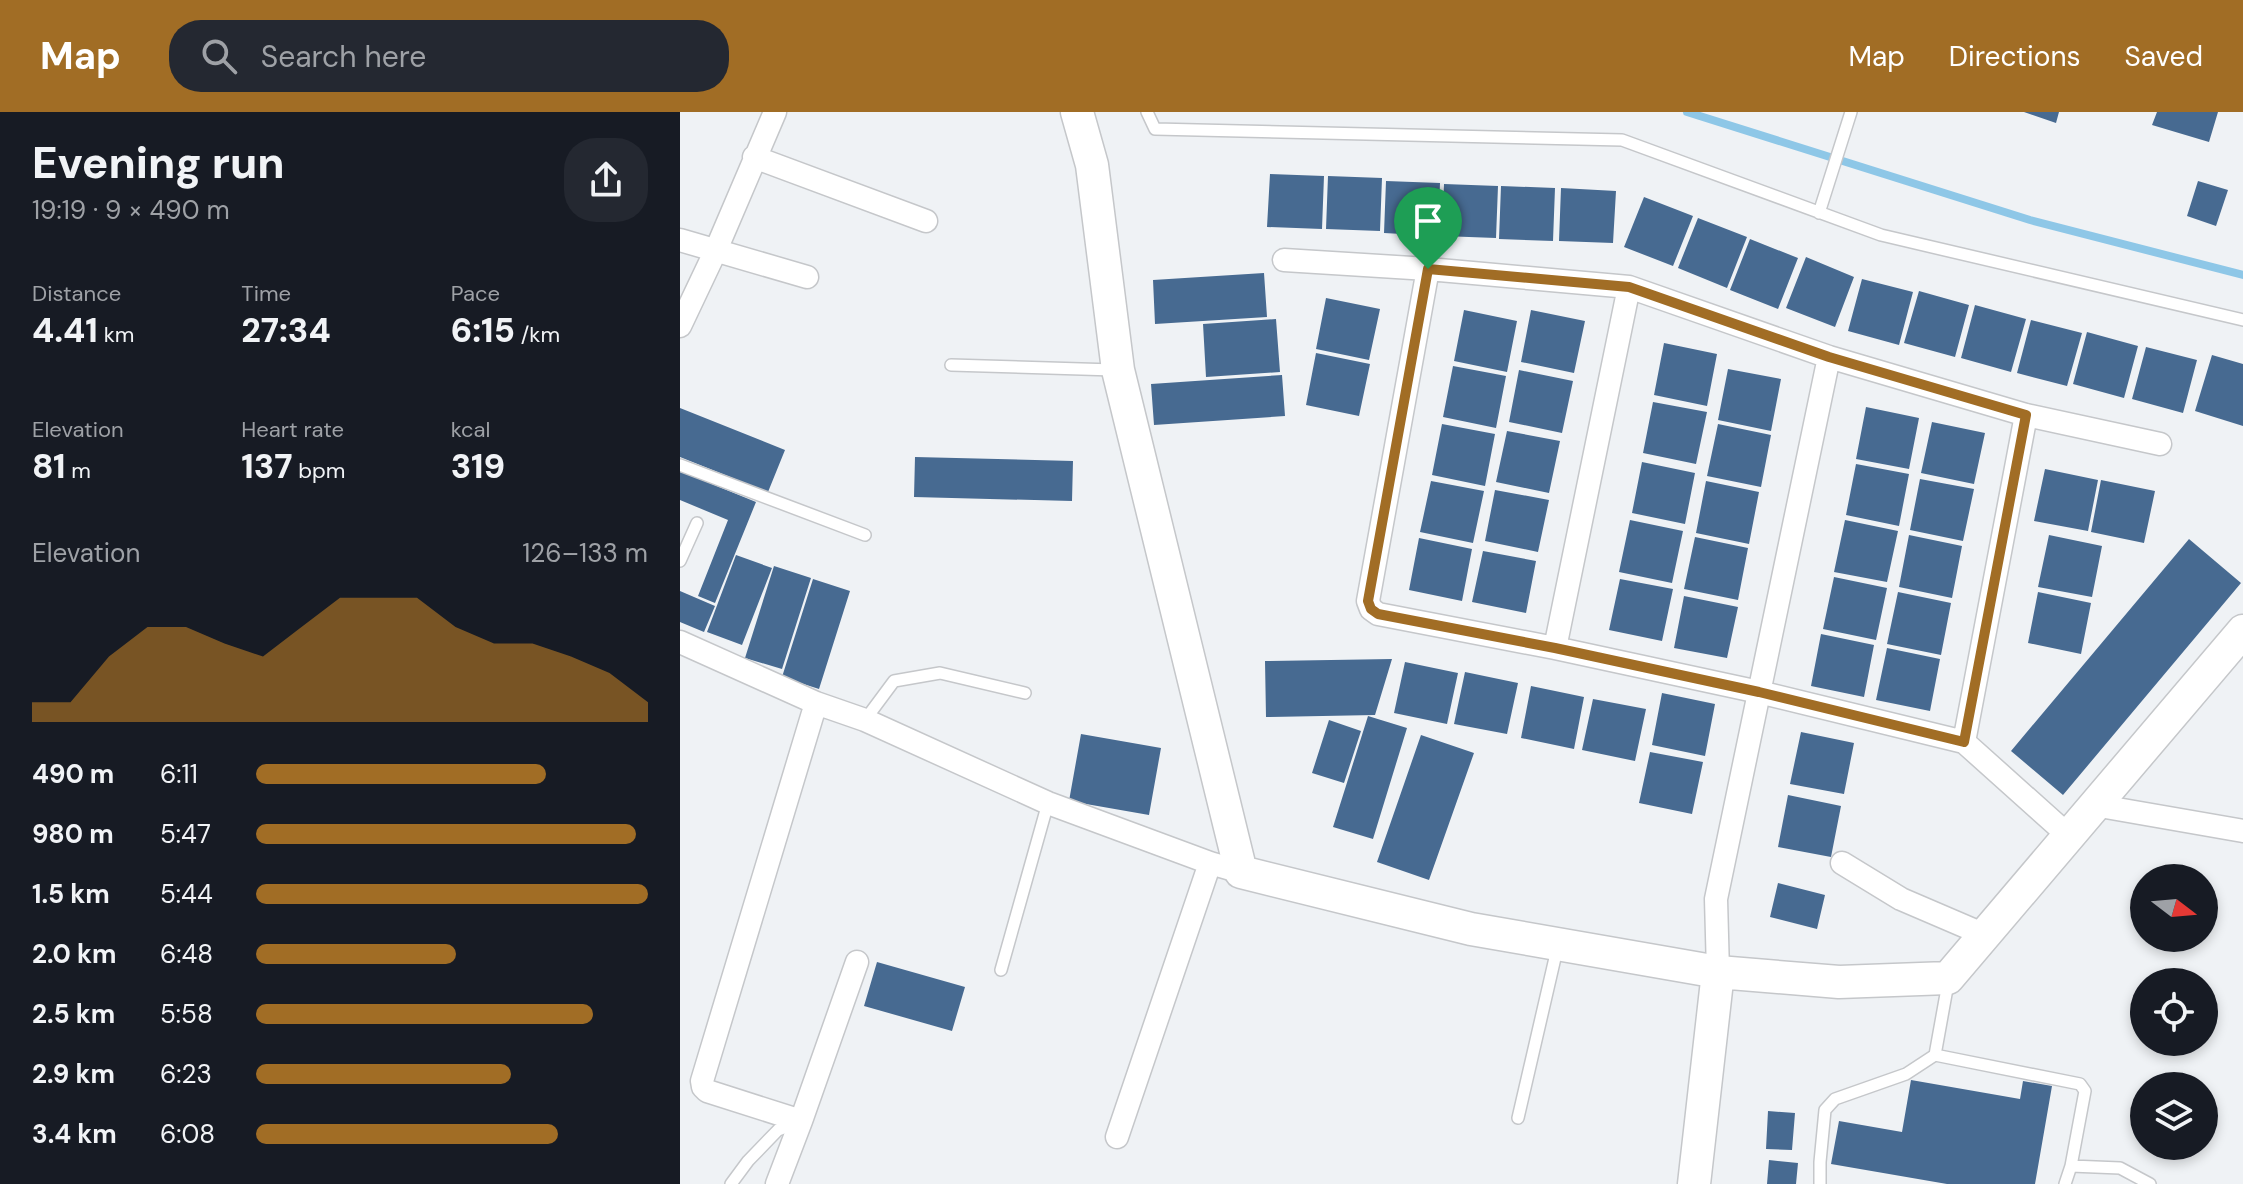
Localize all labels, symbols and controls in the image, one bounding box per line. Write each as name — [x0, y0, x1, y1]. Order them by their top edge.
search box — [169, 20, 729, 92]
text: Map — [40, 31, 121, 81]
icon: search — [197, 34, 241, 78]
text: Search here — [261, 37, 426, 76]
text: Map — [1848, 38, 1905, 75]
text: Directions — [1949, 38, 2081, 75]
text: Saved — [2125, 38, 2203, 75]
text: Evening run — [32, 134, 285, 192]
button: share — [564, 138, 648, 222]
pin — [1394, 187, 1462, 269]
text: 19:19 · 9 × 490 m — [32, 193, 230, 227]
icon: arrive — [1406, 199, 1450, 243]
text: Distance — [32, 279, 121, 308]
text: Time — [241, 279, 291, 308]
text: Pace — [451, 279, 500, 308]
text: 4.41 — [32, 308, 98, 353]
text: 27:34 — [241, 308, 331, 353]
text: 6:15 — [451, 308, 515, 353]
text: km — [98, 320, 134, 349]
text: /km — [515, 320, 560, 349]
text: Elevation — [32, 415, 124, 444]
text: Heart rate — [241, 415, 344, 444]
text: kcal — [451, 415, 490, 444]
text: 81 — [32, 444, 65, 489]
text: 137 — [241, 444, 292, 489]
text: 319 — [451, 444, 505, 489]
text: m — [65, 456, 91, 485]
text: bpm — [292, 456, 345, 485]
text: Elevation — [32, 536, 140, 570]
text: 126–133 m — [522, 536, 648, 570]
text: 490 m — [32, 757, 114, 791]
text: 6:11 — [160, 757, 198, 791]
text: 980 m — [32, 817, 114, 851]
text: 5:47 — [160, 817, 211, 851]
north arrow — [2130, 864, 2218, 952]
map controls — [2130, 864, 2218, 1160]
text: 1.5 km — [32, 877, 110, 911]
text: 5:44 — [160, 877, 213, 911]
text: 2.0 km — [32, 937, 116, 971]
text: 6:48 — [160, 937, 213, 971]
button: locate — [2130, 968, 2218, 1056]
text: 2.5 km — [32, 997, 115, 1031]
text: 5:58 — [160, 997, 213, 1031]
text: 2.9 km — [32, 1057, 115, 1091]
text: 6:23 — [160, 1057, 212, 1091]
button: layers — [2130, 1072, 2218, 1160]
text: 3.4 km — [32, 1117, 117, 1151]
text: 6:08 — [160, 1117, 215, 1151]

